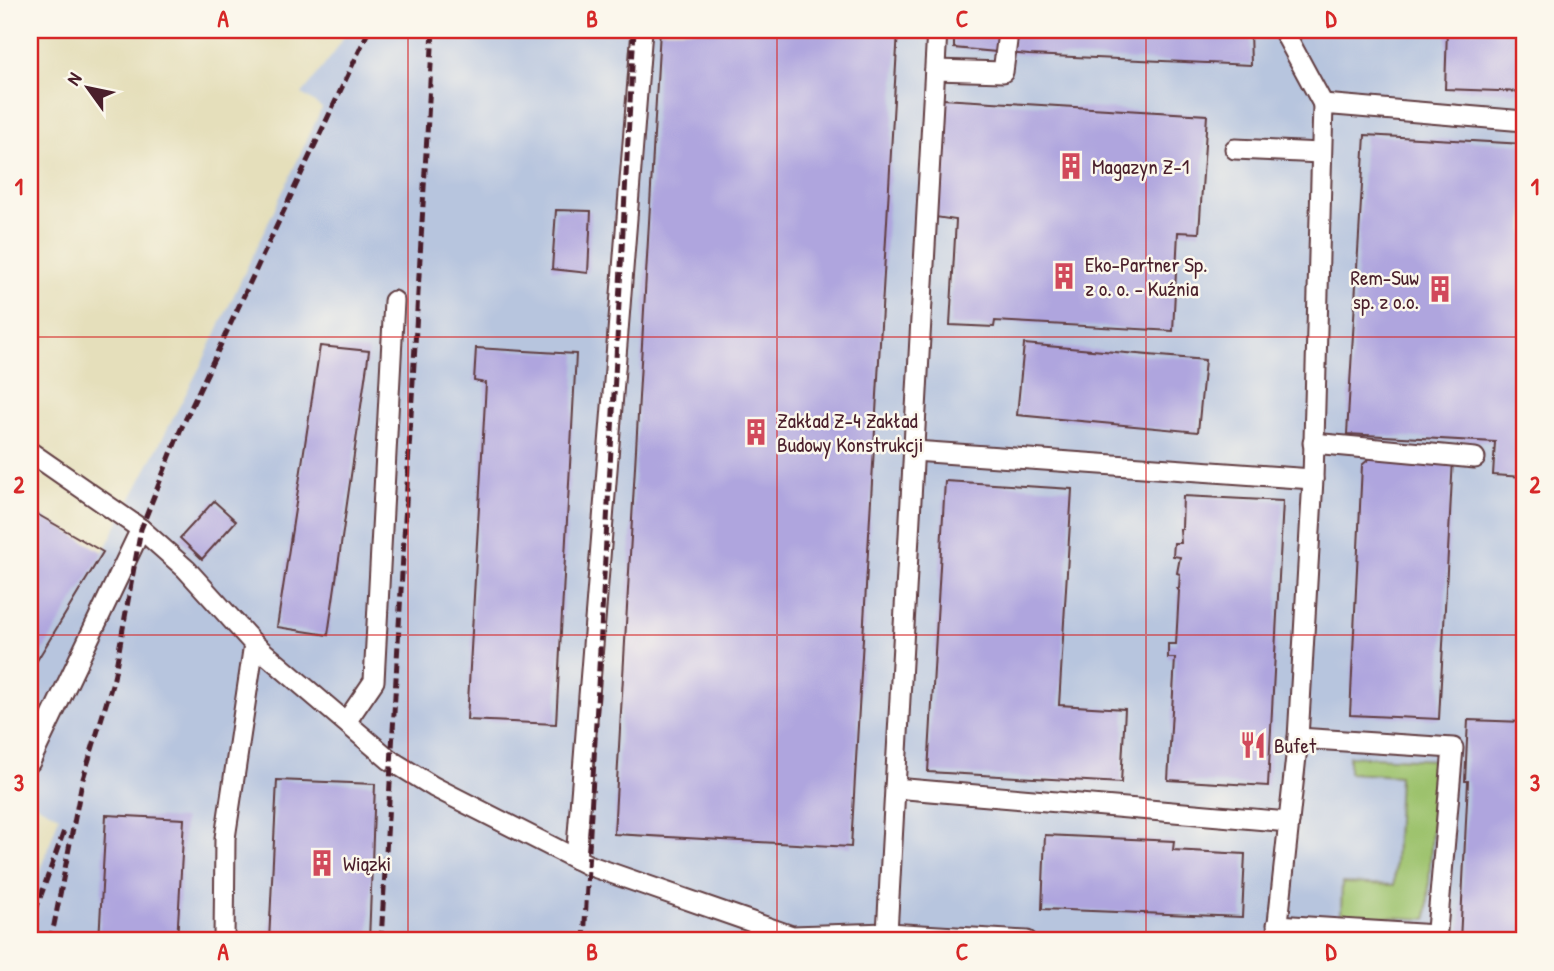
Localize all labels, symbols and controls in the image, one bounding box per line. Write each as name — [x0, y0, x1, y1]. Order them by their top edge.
text: A — [217, 3, 229, 34]
text: B — [586, 3, 598, 34]
text: C — [956, 3, 968, 34]
text: D — [1326, 3, 1338, 34]
north arrow — [52, 52, 122, 122]
text: N — [60, 67, 87, 90]
building icon: Magazyn Z-1 — [1056, 151, 1086, 181]
place label: Magazyn Z-1 — [1092, 152, 1189, 181]
text: 1 — [15, 171, 23, 202]
text: 1 — [1531, 171, 1539, 202]
place label: Eko-Partner Sp. z o. o. - Kuźnia — [1085, 250, 1207, 303]
building icon: Eko-Partner Sp. z o. o. - Kuźnia — [1049, 261, 1079, 291]
place label: Rem-Suw sp. z o.o. — [1351, 263, 1419, 316]
building icon: Rem-Suw sp. z o.o. — [1425, 274, 1455, 304]
place label: Zakład Z-4 Zakład Budowy Konstrukcji — [777, 406, 923, 459]
building icon: Zakład Z-4 Zakład Budowy Konstrukcji — [741, 417, 771, 447]
text: 2 — [14, 469, 25, 500]
text: 2 — [1530, 469, 1541, 500]
restaurant icon: Bufet — [1238, 730, 1268, 760]
place label: Bufet — [1274, 731, 1317, 760]
text: 3 — [14, 767, 24, 798]
text: 3 — [1530, 767, 1540, 798]
building icon: Wiązki — [307, 848, 337, 878]
place label: Wiązki — [343, 849, 391, 878]
text: A — [217, 936, 229, 967]
text: B — [586, 936, 598, 967]
text: C — [956, 936, 968, 967]
text: D — [1326, 936, 1338, 967]

